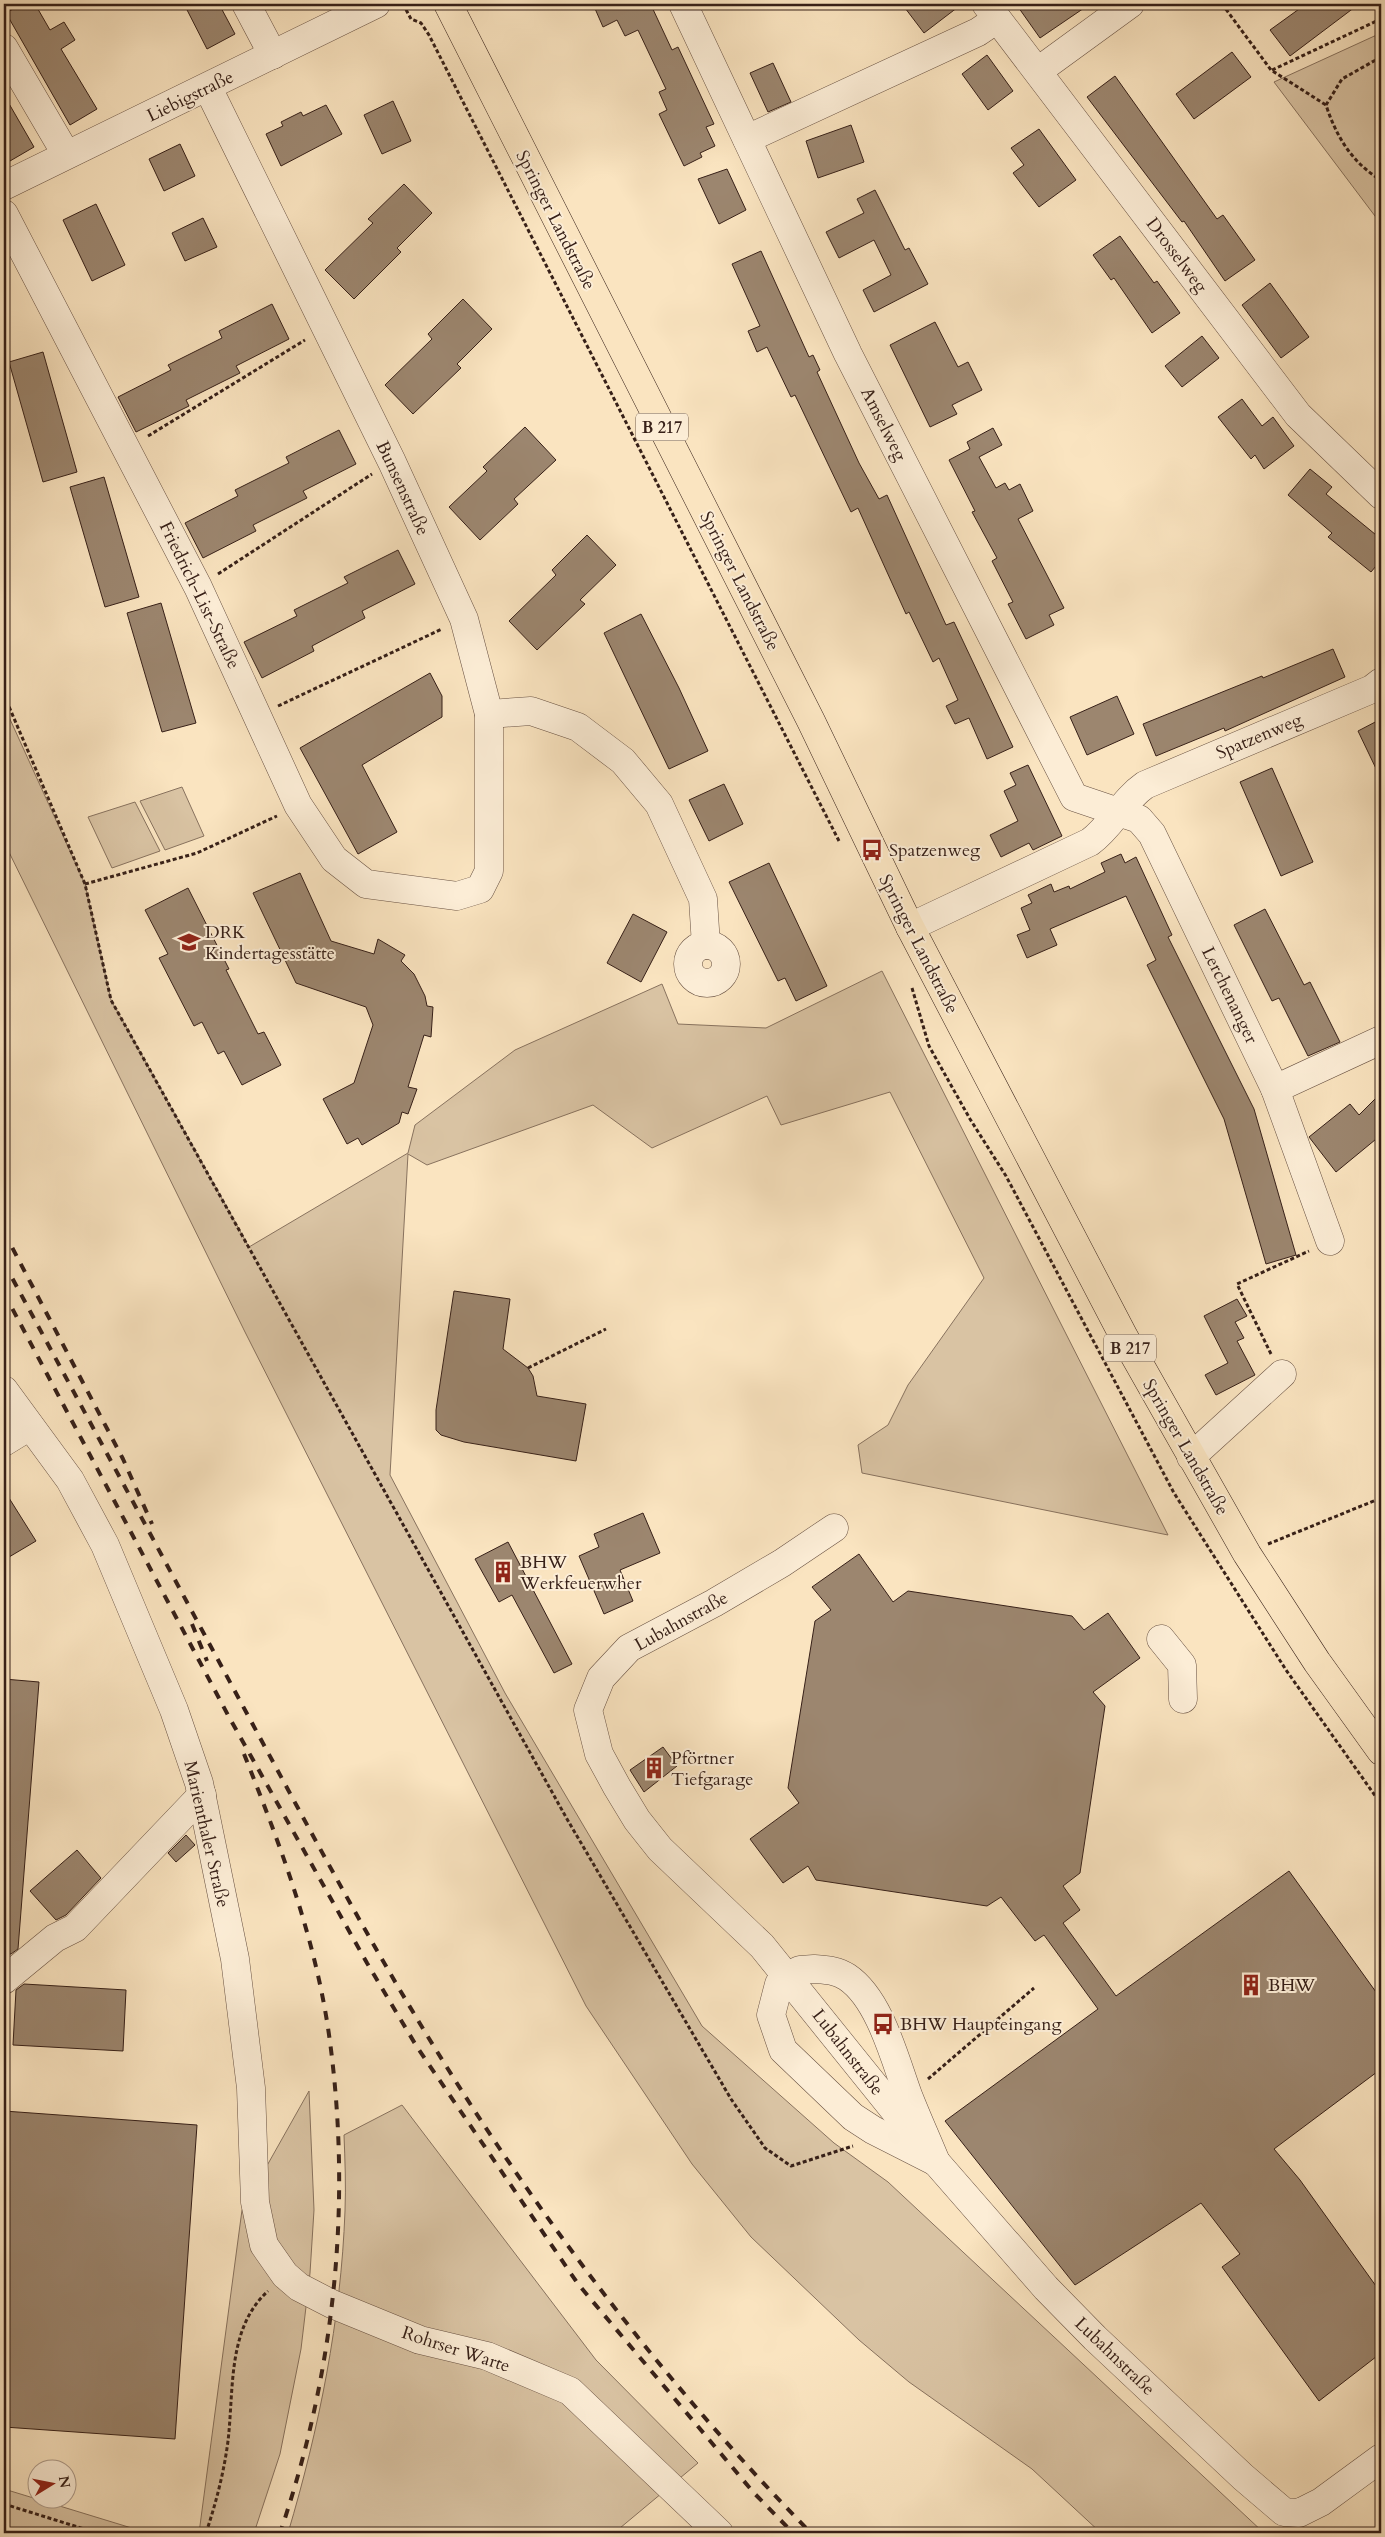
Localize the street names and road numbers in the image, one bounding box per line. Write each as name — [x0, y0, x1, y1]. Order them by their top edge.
street label: Liebigstraße — [143, 65, 238, 128]
street label: Springer Landstraße — [510, 146, 602, 294]
street label: Drosselweg — [1140, 212, 1214, 299]
street label: Amselweg — [854, 383, 913, 466]
road number: B 217 — [636, 414, 688, 441]
street label: Bunsenstraße — [370, 437, 435, 540]
street label: Springer Landstraße — [694, 507, 786, 655]
street label: Friedrich-List-Straße — [153, 517, 246, 673]
street label: Spatzenweg — [1212, 707, 1307, 766]
street label: Springer Landstraße — [873, 870, 965, 1018]
street label: Lerchenanger — [1195, 943, 1264, 1048]
road number: B 217 — [1104, 1335, 1156, 1362]
street label: Springer Landstraße — [1136, 1375, 1235, 1520]
street label: Lubahnstraße — [630, 1585, 732, 1657]
street label: Marienthaler Straße — [177, 1758, 236, 1910]
street label: Lubahnstraße — [806, 2004, 889, 2101]
street label: Lubahnstraße — [1069, 2312, 1160, 2401]
street label: Rohrser Warte — [399, 2320, 513, 2379]

